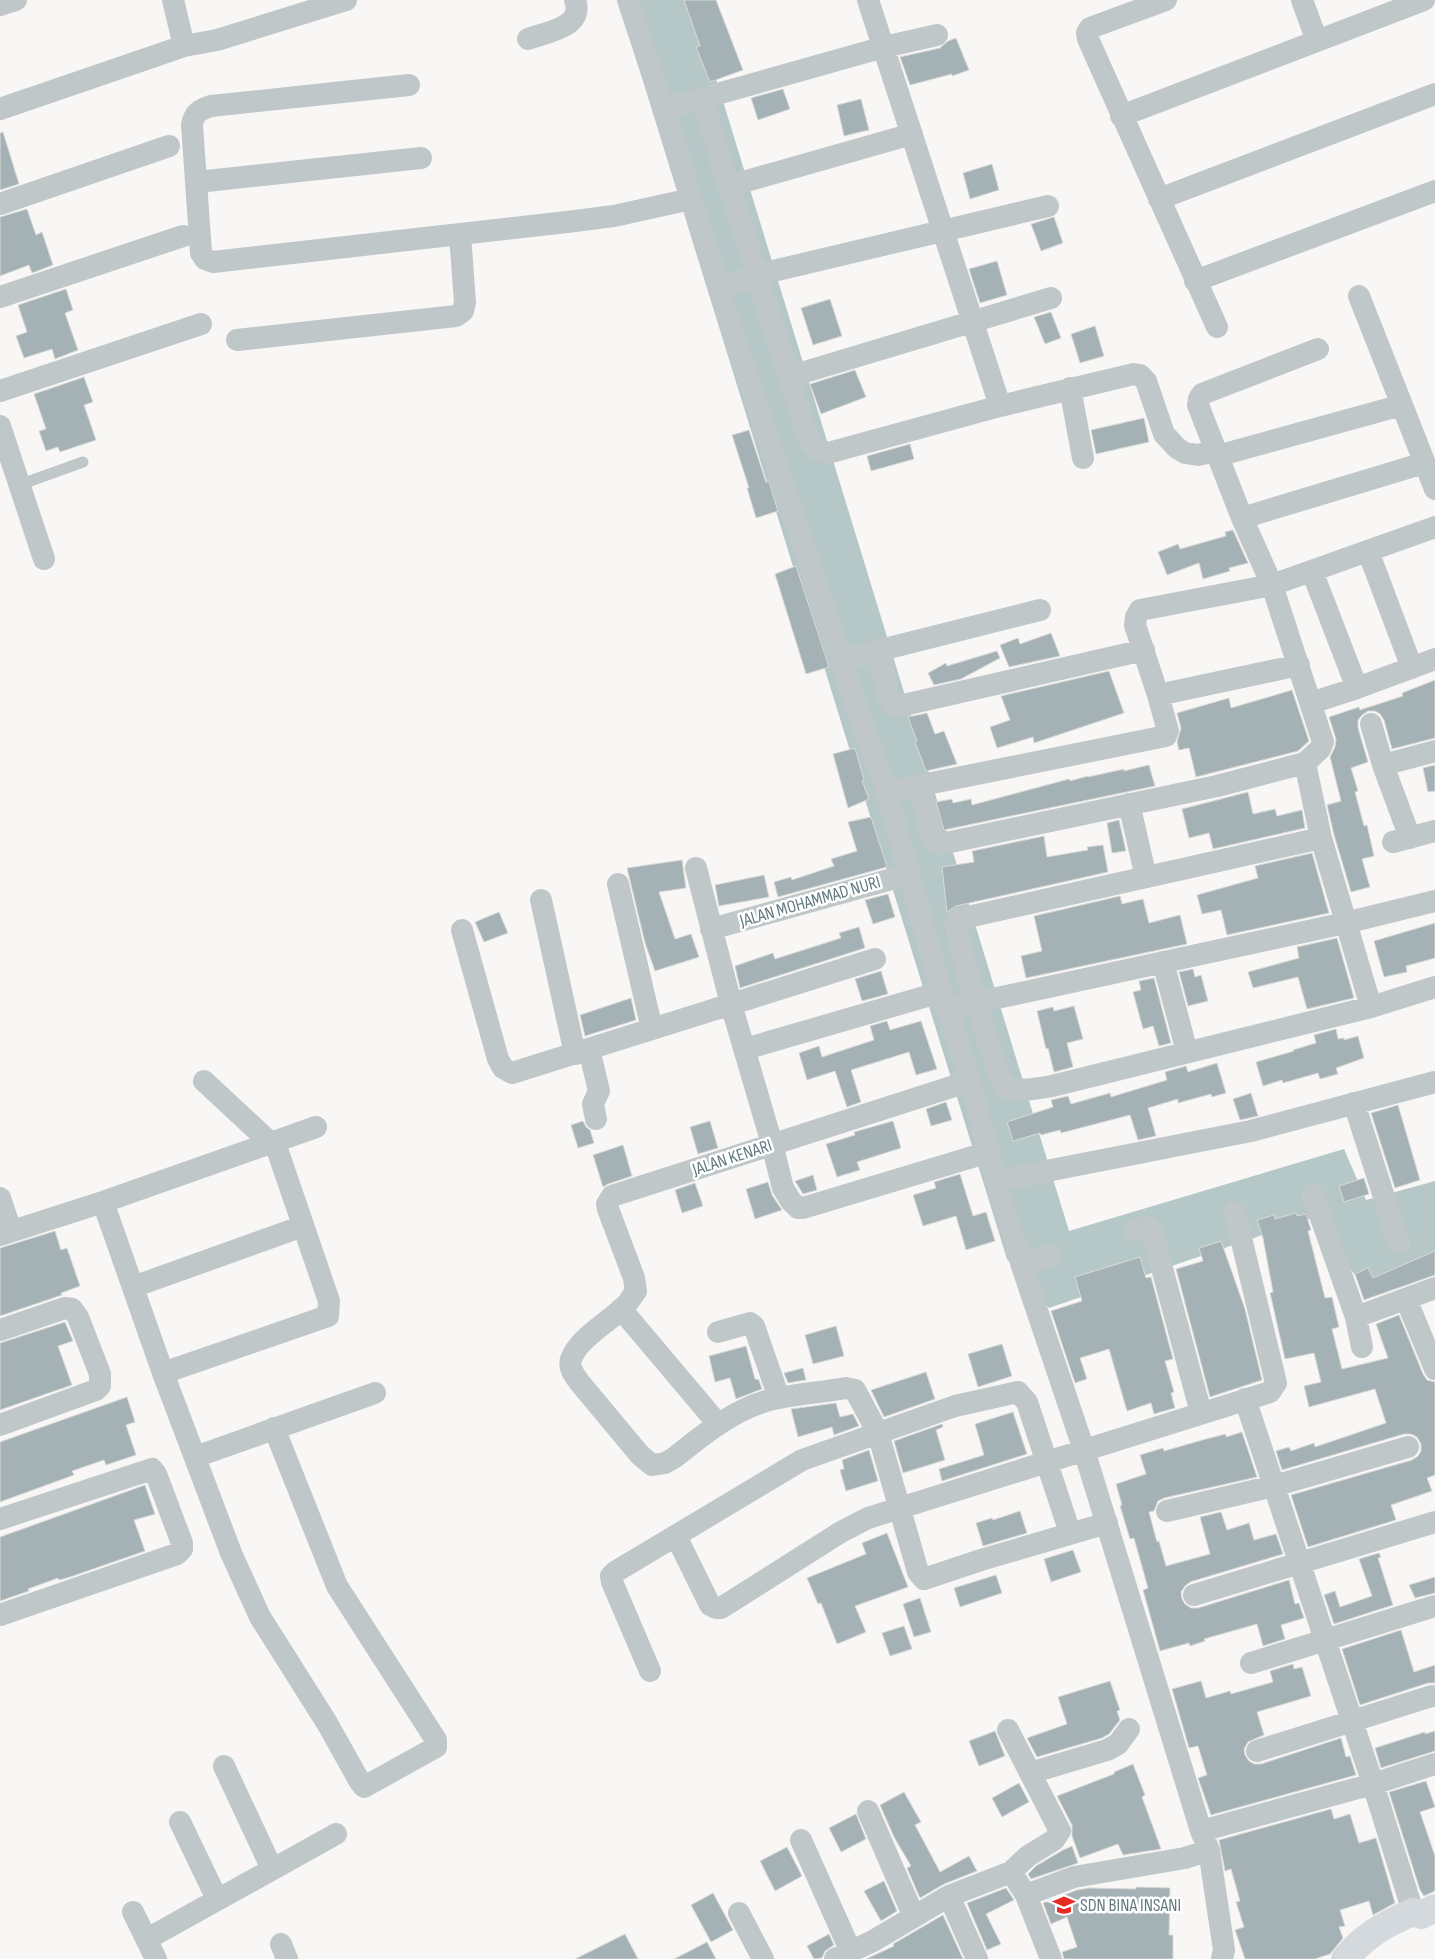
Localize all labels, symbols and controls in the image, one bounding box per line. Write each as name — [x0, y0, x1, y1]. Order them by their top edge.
street label: JALAN MOHAMMAD NURI — [736, 871, 883, 932]
street label: JALAN KENARI — [689, 1135, 775, 1180]
school or university icon: SDN BINA INSANI — [1051, 1892, 1077, 1918]
place label: SDN BINA INSANI — [1080, 1895, 1181, 1916]

